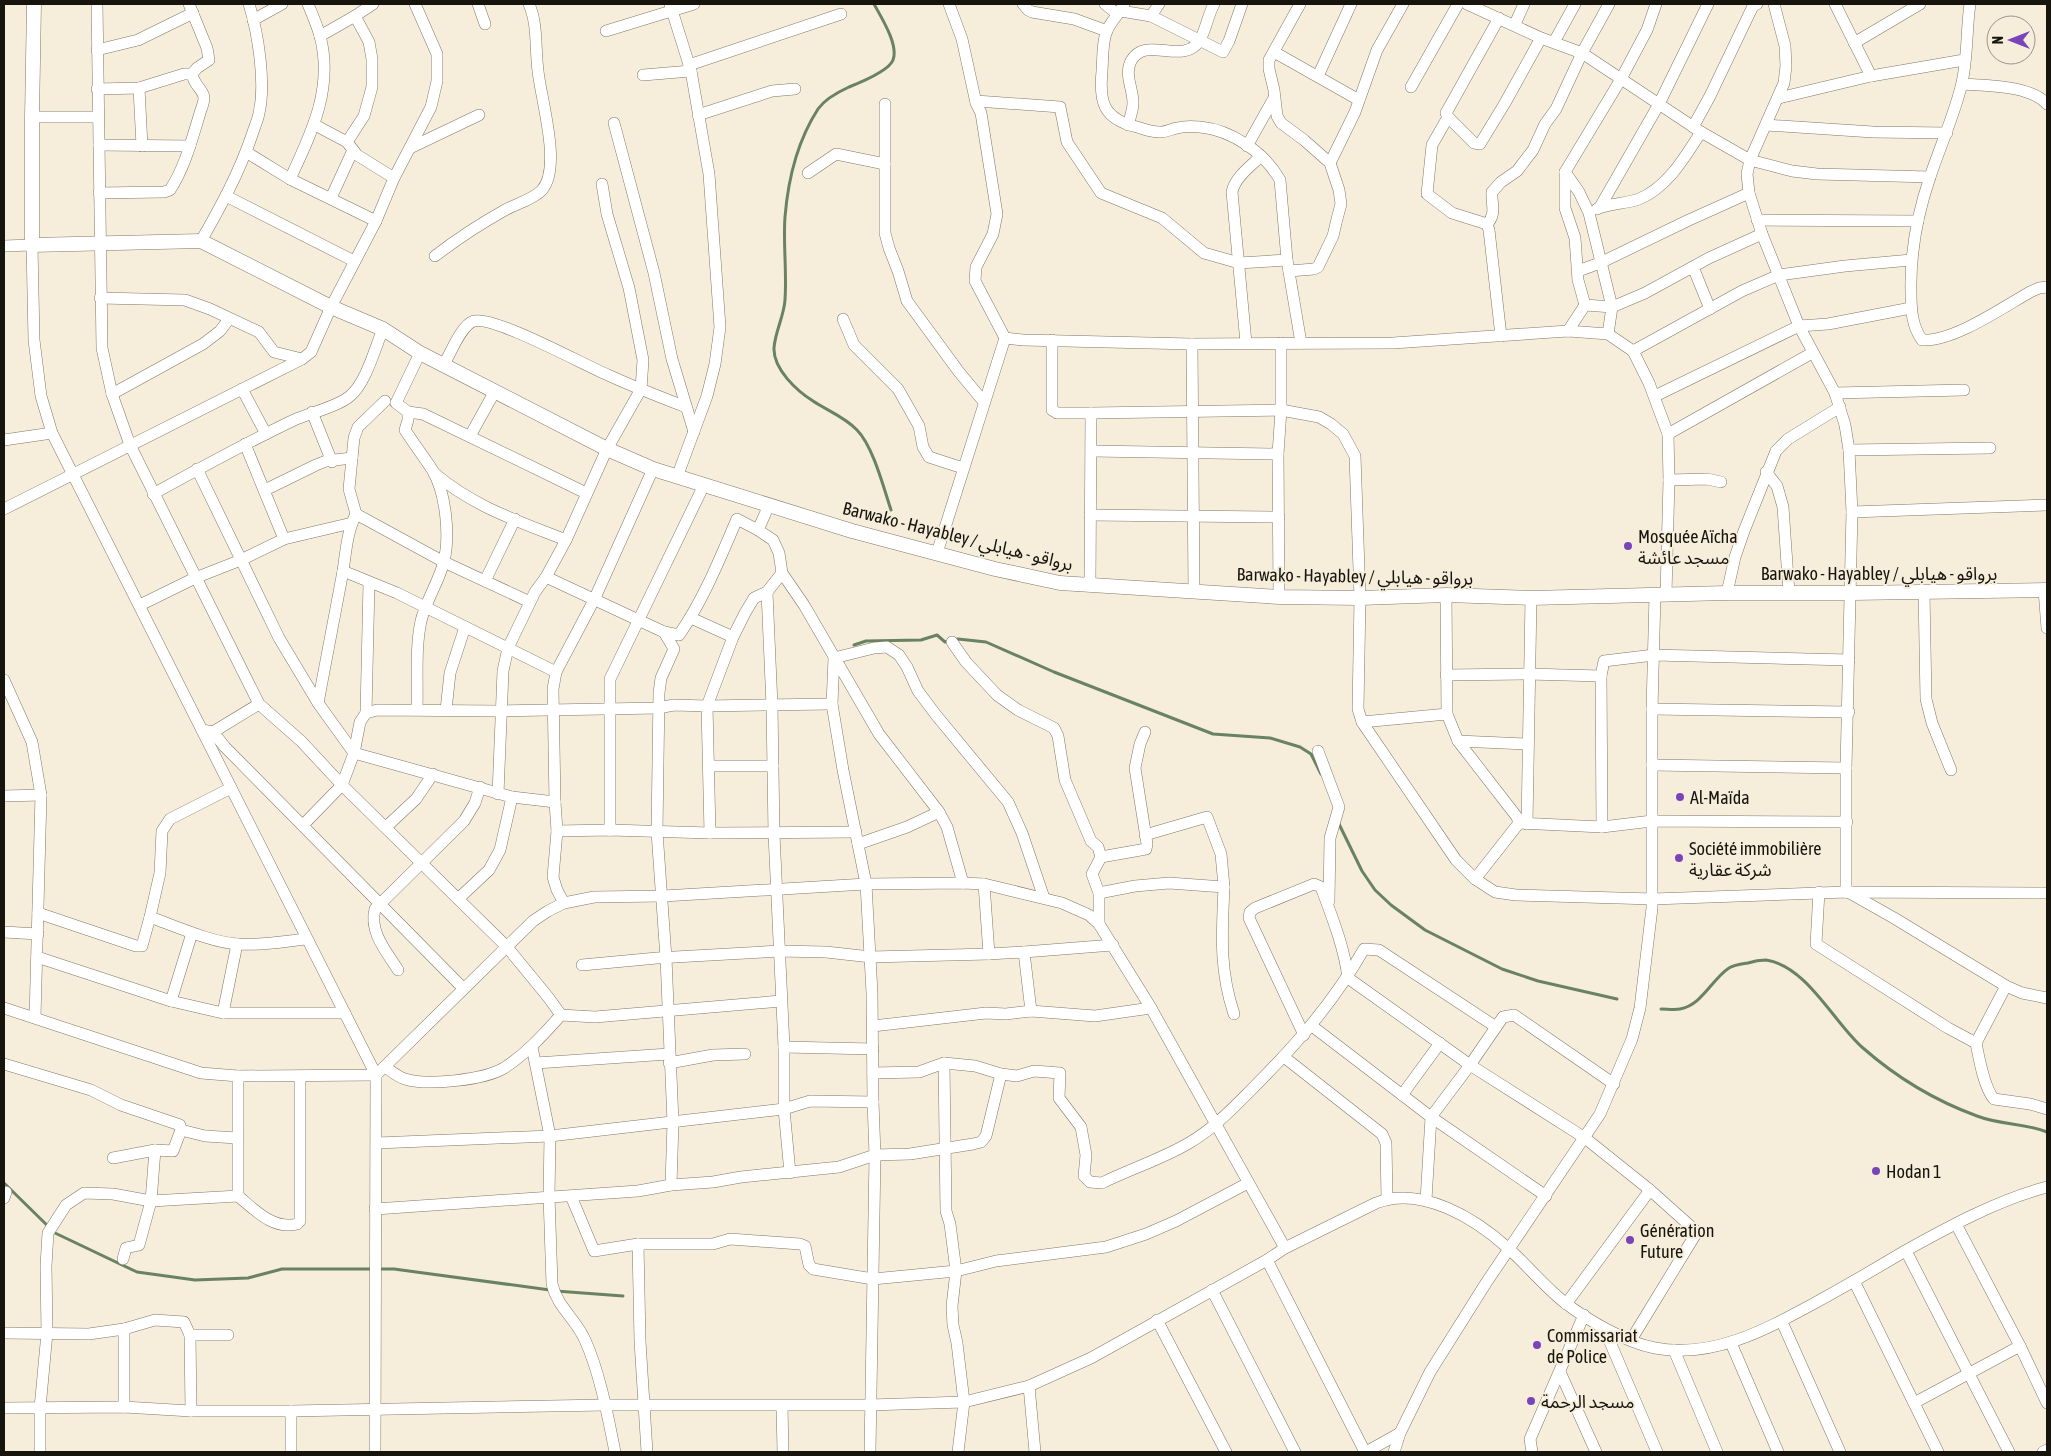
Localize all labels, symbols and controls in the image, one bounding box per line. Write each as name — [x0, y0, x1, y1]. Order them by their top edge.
north arrow — [1986, 15, 2036, 65]
text: N — [1990, 36, 2006, 44]
street label: Barwako - Hayabley / برواقو - هيابلي — [840, 497, 1075, 578]
place label: Mosquée Aïcha مسجد عائشة — [1638, 526, 1738, 568]
marker: Mosquée Aïcha مسجد عائشة — [1622, 540, 1634, 552]
street label: Barwako - Hayabley / برواقو - هيابلي — [1236, 563, 1473, 592]
street label: Barwako - Hayabley / برواقو - هيابلي — [1761, 563, 1997, 587]
place label: Al-Maïda — [1690, 787, 1750, 808]
marker: Al-Maïda — [1674, 791, 1686, 803]
place label: Société immobilière شركة عقارية — [1689, 838, 1821, 881]
marker: Société immobilière شركة عقارية — [1673, 852, 1685, 864]
place label: Hodan 1 — [1886, 1161, 1941, 1182]
marker: Hodan 1 — [1870, 1165, 1882, 1177]
place label: Génération Future — [1640, 1220, 1714, 1262]
marker: Génération Future — [1624, 1234, 1636, 1246]
place label: Commissariat de Police — [1547, 1325, 1638, 1367]
marker: Commissariat de Police — [1531, 1339, 1543, 1351]
place label: مسجد الرحمة — [1541, 1391, 1634, 1413]
marker: مسجد الرحمة — [1525, 1395, 1537, 1407]

